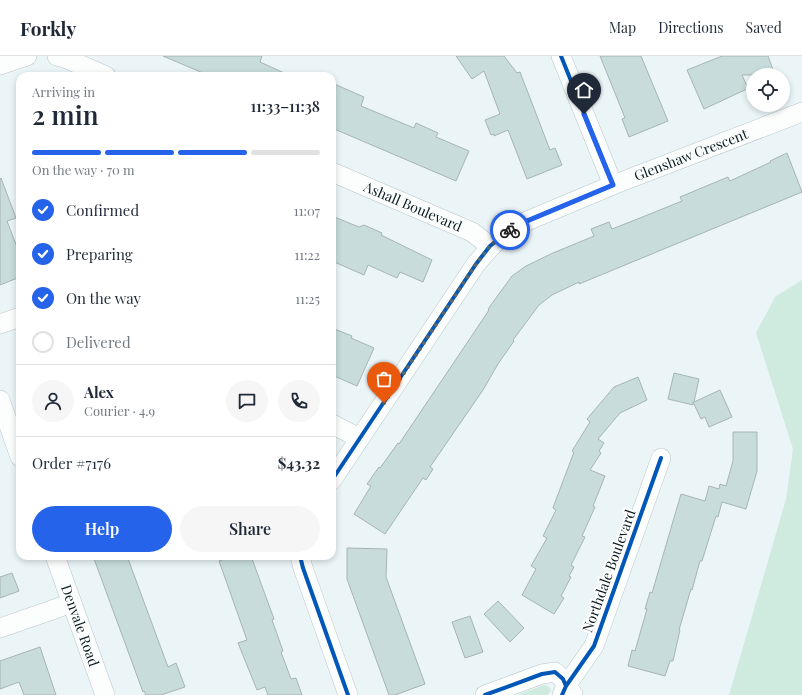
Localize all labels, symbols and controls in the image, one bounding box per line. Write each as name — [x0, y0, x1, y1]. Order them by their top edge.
text: Forkly — [20, 15, 76, 41]
text: Map — [609, 18, 636, 37]
text: Directions — [658, 18, 724, 37]
text: Saved — [746, 18, 782, 37]
map controls — [746, 68, 790, 112]
button: locate — [746, 68, 790, 112]
pin — [567, 73, 601, 114]
icon: home — [573, 79, 595, 101]
text: Arriving in — [32, 83, 95, 100]
text: 11:33–11:38 — [250, 96, 320, 116]
text: 2 min — [32, 97, 98, 132]
street label: Glenshaw Crescent — [631, 123, 751, 185]
text: On the way · 70 m — [32, 161, 135, 178]
street label: Ashall Boulevard — [360, 176, 465, 236]
icon: check — [32, 199, 54, 221]
text: Confirmed — [66, 200, 139, 220]
text: 11:07 — [294, 202, 320, 219]
courier — [490, 210, 530, 250]
icon: bike — [499, 219, 521, 241]
icon: check — [32, 243, 54, 265]
text: Preparing — [66, 244, 133, 264]
text: 11:22 — [294, 246, 320, 263]
icon: check — [32, 287, 54, 309]
text: On the way — [66, 288, 141, 308]
text: 11:25 — [295, 290, 320, 307]
text: Delivered — [66, 332, 131, 352]
pin — [367, 362, 401, 403]
icon: bag — [373, 368, 395, 390]
button: person — [32, 380, 74, 422]
button: chat — [226, 380, 268, 422]
button: phone — [278, 380, 320, 422]
text: Alex — [84, 382, 114, 402]
text: Courier · 4.9 — [84, 402, 155, 419]
text: Order #7176 — [32, 453, 111, 473]
text: $43.32 — [278, 453, 320, 473]
button: Help — [32, 506, 172, 552]
button: Share — [180, 506, 320, 552]
street label: Northdale Boulevard — [577, 507, 640, 635]
street label: Denvale Road — [57, 582, 104, 669]

